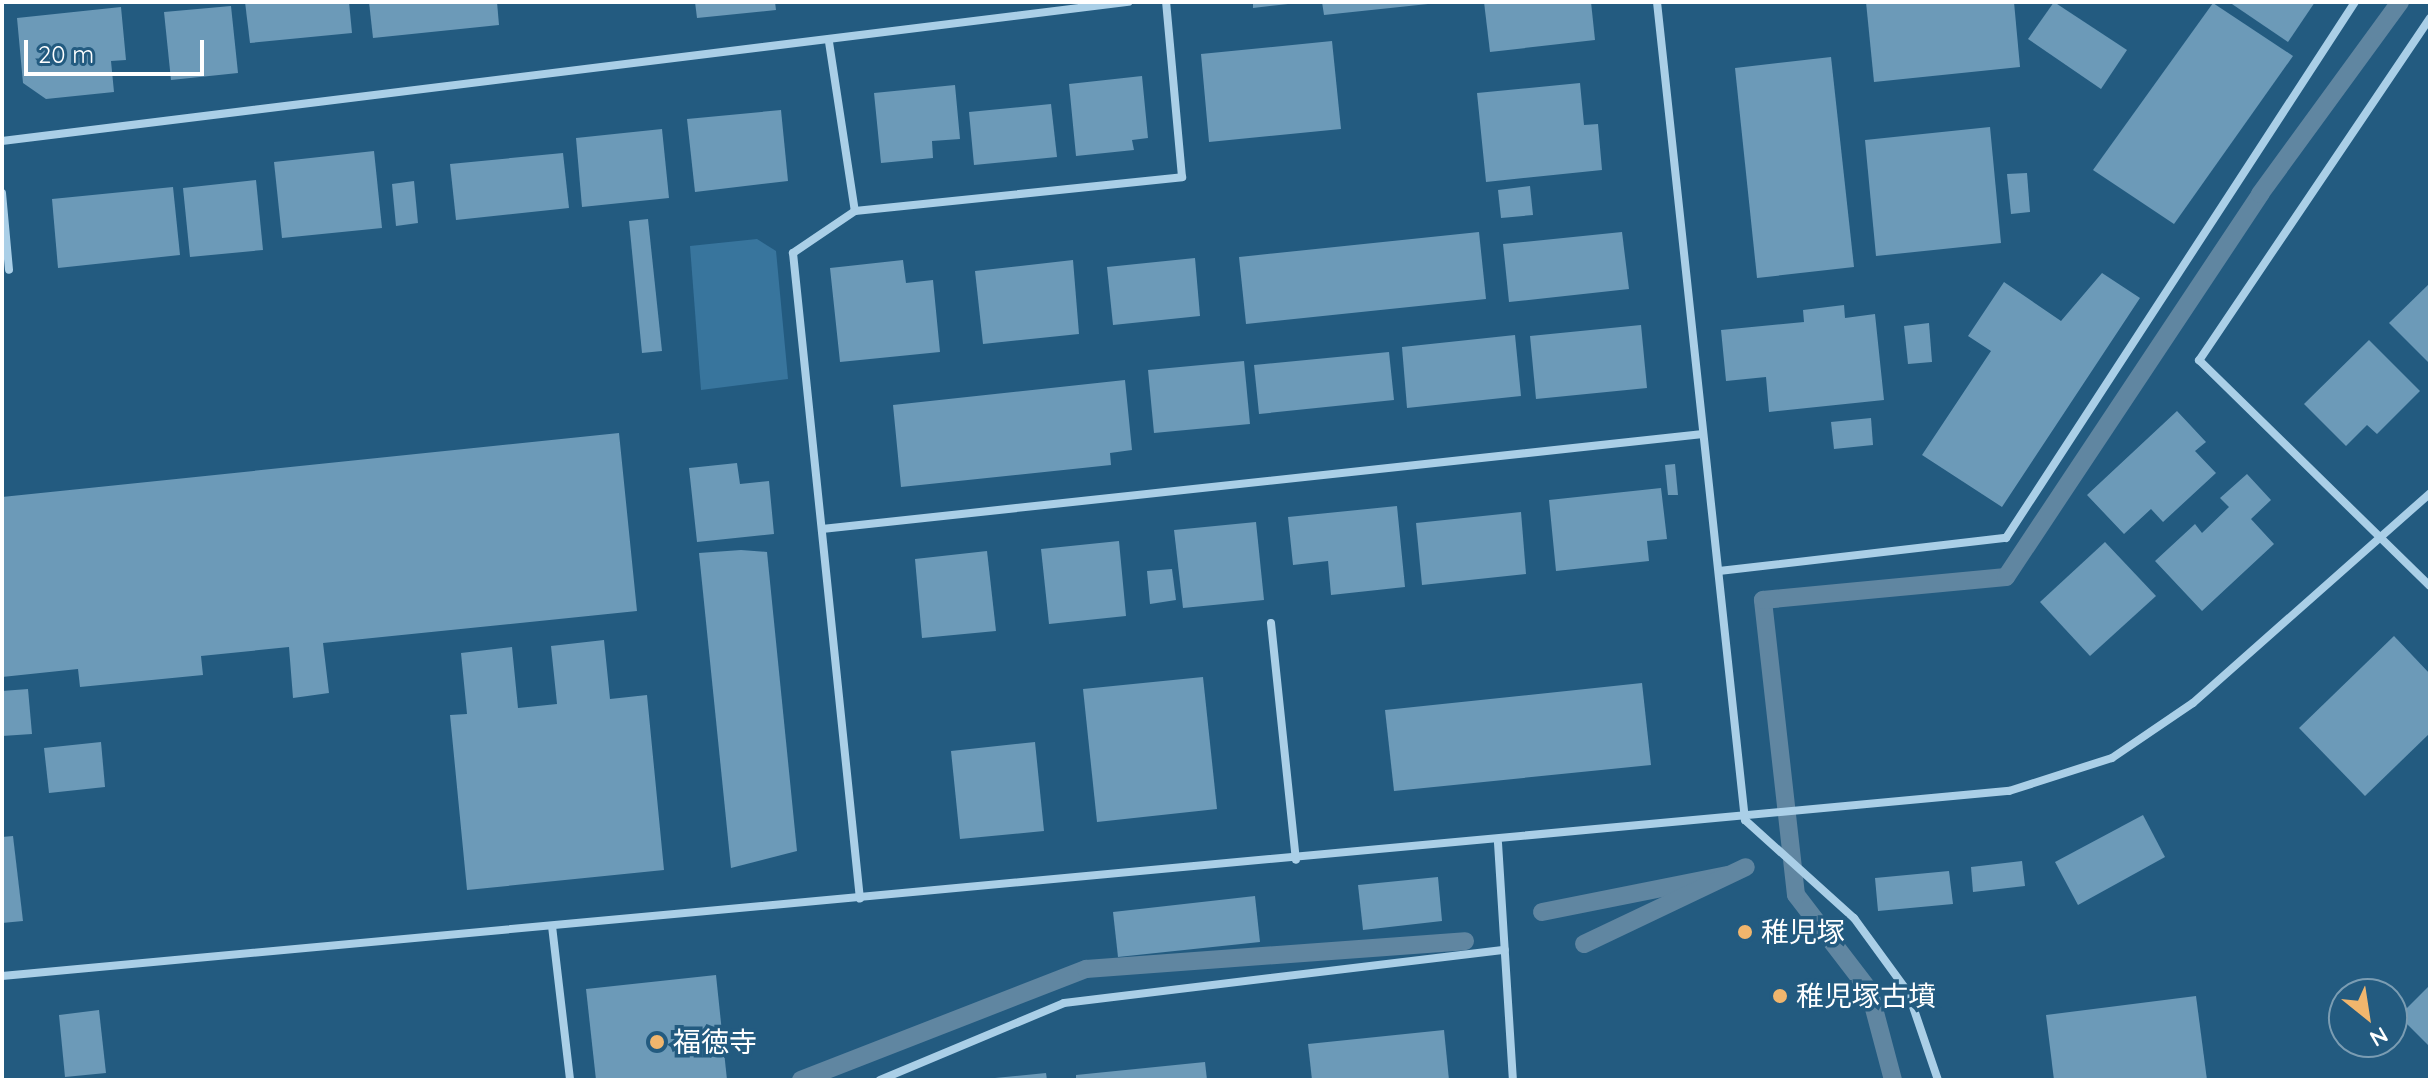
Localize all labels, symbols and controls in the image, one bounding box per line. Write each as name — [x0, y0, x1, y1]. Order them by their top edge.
scale bar — [28, 24, 208, 74]
text: 20 m — [38, 39, 94, 69]
place label: 稚児塚 — [1761, 915, 1845, 949]
marker: 稚児塚 — [1736, 923, 1754, 941]
north arrow — [2328, 978, 2408, 1058]
place label: 稚児塚古墳 — [1796, 979, 1936, 1013]
marker: 稚児塚古墳 — [1771, 987, 1789, 1005]
text: N — [2365, 1021, 2393, 1053]
place label: 福徳寺 — [673, 1025, 757, 1059]
marker: 福徳寺 — [648, 1033, 666, 1051]

